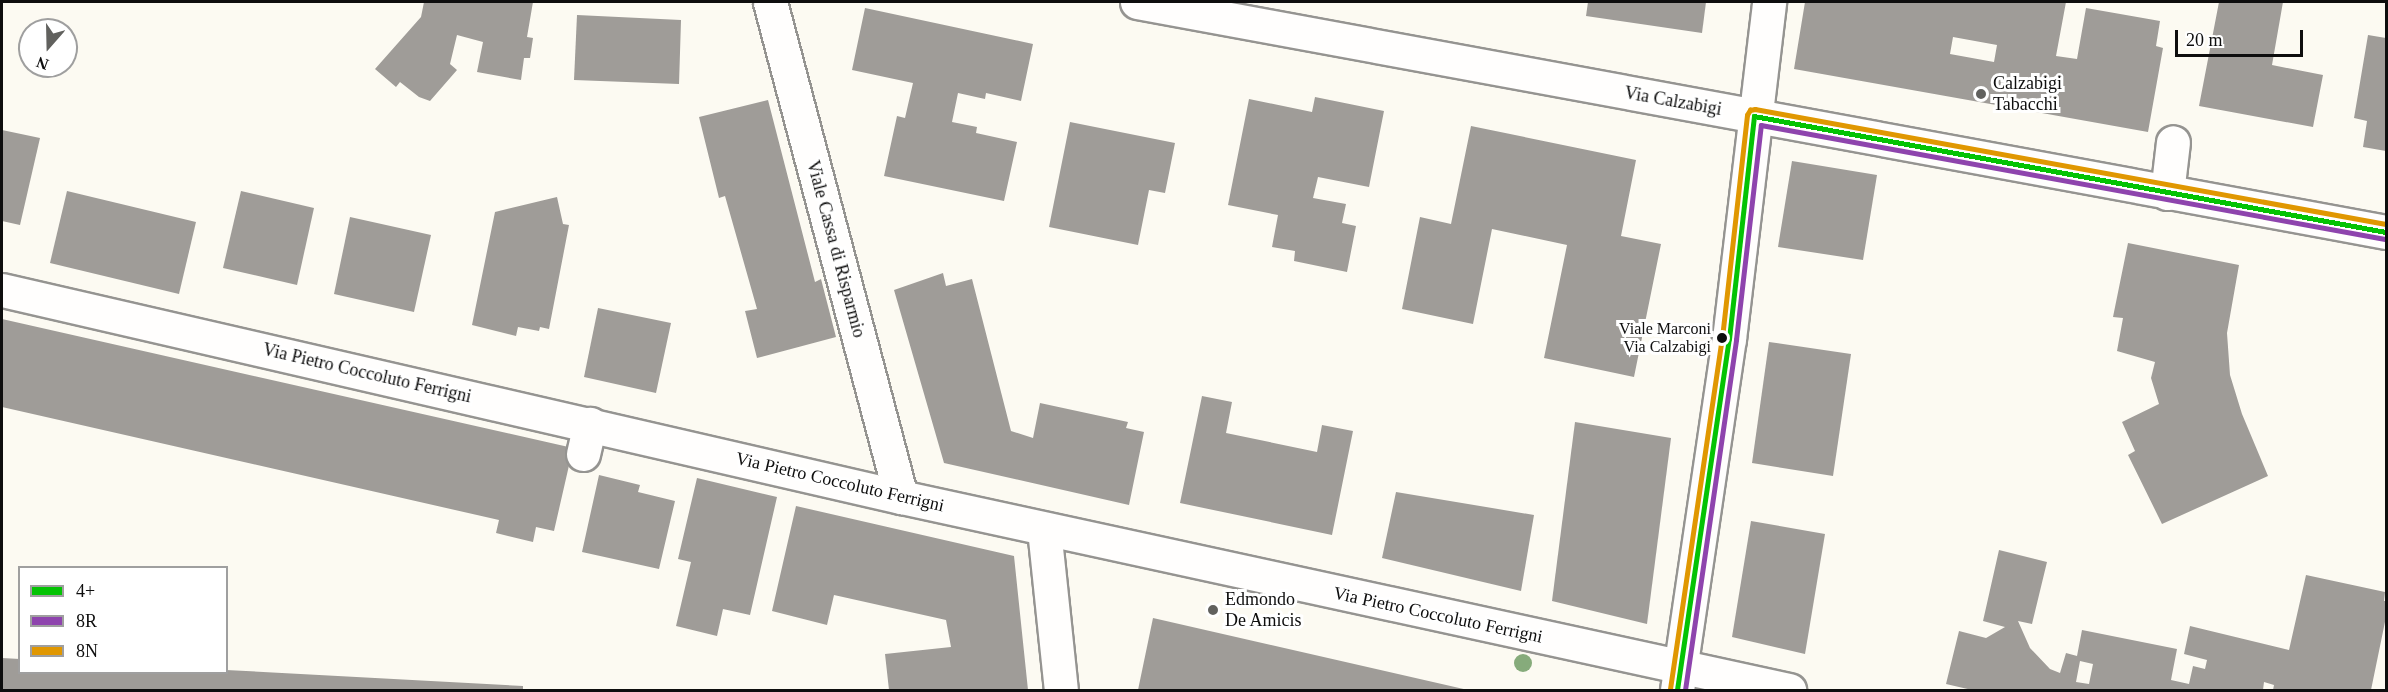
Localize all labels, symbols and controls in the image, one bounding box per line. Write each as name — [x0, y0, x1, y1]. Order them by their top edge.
north arrow — [18, 18, 78, 78]
scale bar — [2178, 18, 2306, 56]
text: 20 m — [2186, 30, 2223, 50]
text: N — [34, 54, 51, 73]
place label: Calzabigi Tabacchi — [1993, 73, 2062, 116]
street label: Via Calzabigi — [1623, 82, 1723, 120]
marker: Calzabigi Tabacchi — [1974, 87, 1988, 101]
street label: Viale Cassa di Risparmio — [802, 158, 870, 340]
place label: Viale Marconi Via Calzabigi — [1619, 319, 1711, 357]
marker: Viale Marconi Via Calzabigi — [1716, 332, 1728, 344]
street label: Via Pietro Coccoluto Ferrigni — [261, 338, 473, 408]
street label: Via Pietro Coccoluto Ferrigni — [734, 447, 946, 517]
legend — [18, 566, 228, 674]
text: 4+ — [76, 581, 95, 601]
street label: Via Pietro Coccoluto Ferrigni — [1331, 582, 1545, 648]
place label: Edmondo De Amicis — [1225, 589, 1302, 632]
marker: Edmondo De Amicis — [1206, 603, 1220, 617]
text: 8R — [76, 611, 97, 631]
text: 8N — [76, 641, 98, 661]

